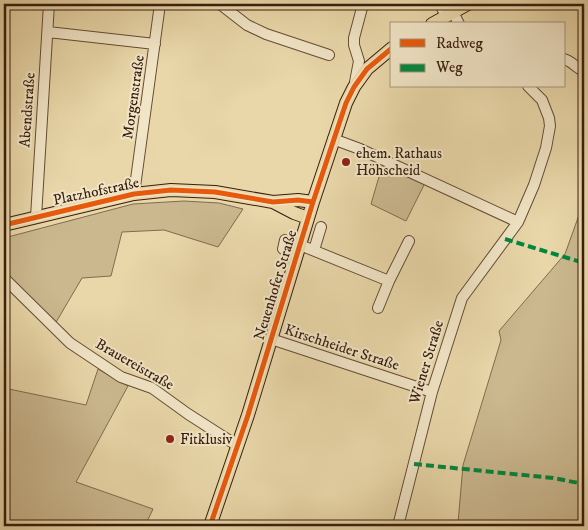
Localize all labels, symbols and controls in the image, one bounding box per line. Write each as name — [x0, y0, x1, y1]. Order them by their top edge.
legend — [390, 22, 566, 88]
text: Radweg — [436, 34, 484, 53]
street label: Morgenstraße — [118, 54, 149, 140]
text: Weg — [435, 58, 463, 77]
street label: Abendstraße — [15, 72, 40, 148]
place label: ehem. Rathaus Höhscheid — [356, 144, 442, 180]
marker: ehem. Rathaus Höhscheid — [340, 156, 352, 168]
street label: Platzhofstraße — [51, 173, 141, 210]
street label: Neuenhofer Straße — [250, 228, 301, 343]
street label: Wiener Straße — [404, 318, 448, 407]
street label: Kirschheider Straße — [282, 320, 402, 375]
street label: Brauereistraße — [92, 334, 177, 395]
place label: Fitklusiv — [180, 430, 233, 449]
marker: Fitklusiv — [164, 433, 176, 445]

